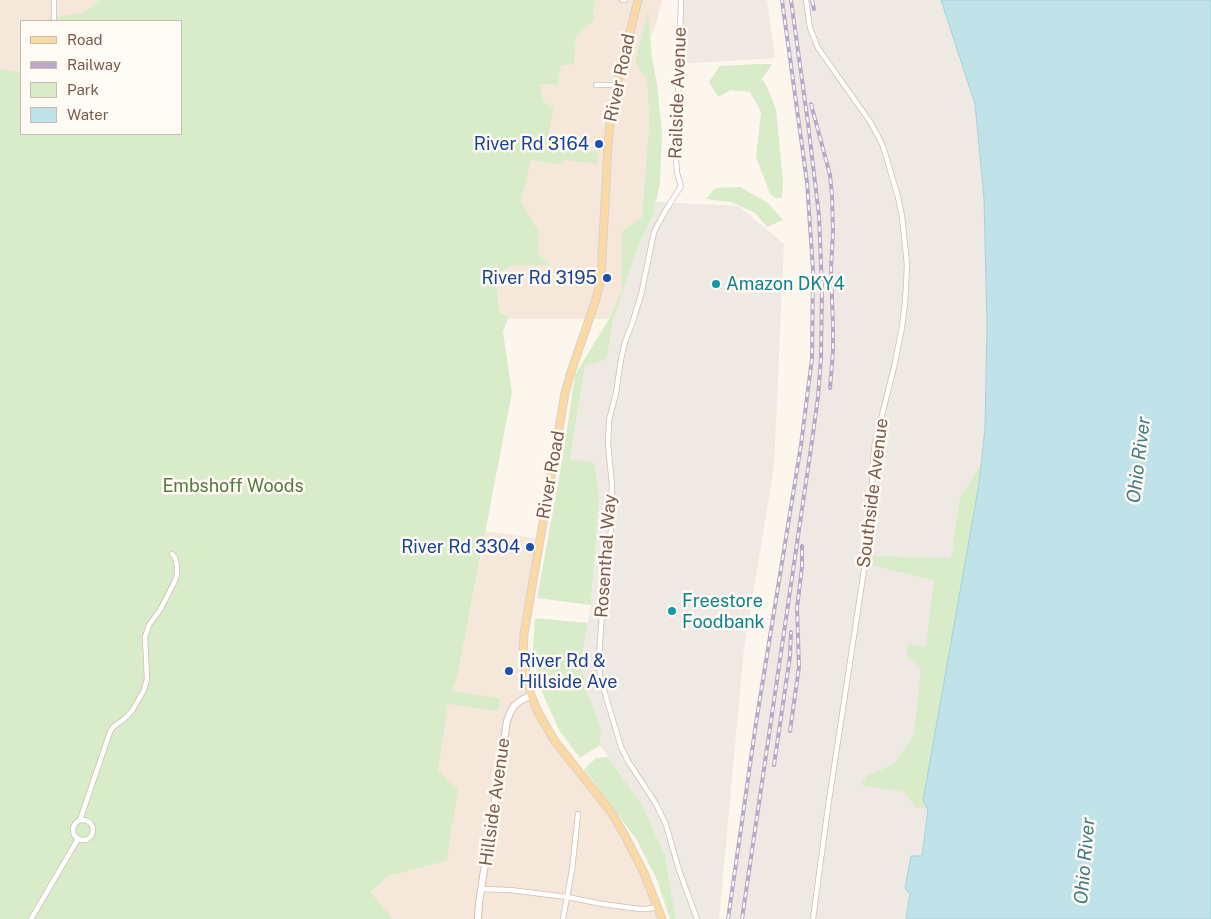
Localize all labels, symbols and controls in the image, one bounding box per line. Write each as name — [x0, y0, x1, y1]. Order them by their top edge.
legend — [20, 20, 182, 135]
street label: Railside Avenue — [665, 26, 691, 160]
text: Road — [67, 31, 103, 48]
street label: River Road — [600, 32, 640, 124]
text: Railway — [67, 56, 121, 73]
text: Park — [67, 81, 99, 98]
text: Water — [67, 106, 109, 123]
place label: River Rd 3164 — [474, 133, 589, 155]
marker: River Rd 3164 — [593, 138, 605, 150]
place label: River Rd 3195 — [482, 267, 597, 289]
marker: River Rd 3195 — [601, 272, 613, 284]
place label: Amazon DKY4 — [726, 273, 845, 295]
marker: Amazon DKY4 — [710, 278, 722, 290]
water label: Ohio River — [1122, 415, 1156, 505]
street label: Southside Avenue — [853, 417, 893, 569]
street label: River Road — [533, 429, 569, 521]
park label: Embshoff Woods — [162, 475, 304, 497]
street label: Rosenthal Way — [591, 493, 621, 619]
place label: River Rd 3304 — [401, 536, 520, 558]
marker: River Rd 3304 — [524, 541, 536, 553]
place label: Freestore Foodbank — [682, 590, 765, 632]
marker: Freestore Foodbank — [666, 605, 678, 617]
place label: River Rd & Hillside Ave — [519, 650, 617, 692]
marker: River Rd & Hillside Ave — [503, 665, 515, 677]
street label: Hillside Avenue — [475, 736, 515, 868]
water label: Ohio River — [1070, 817, 1100, 905]

